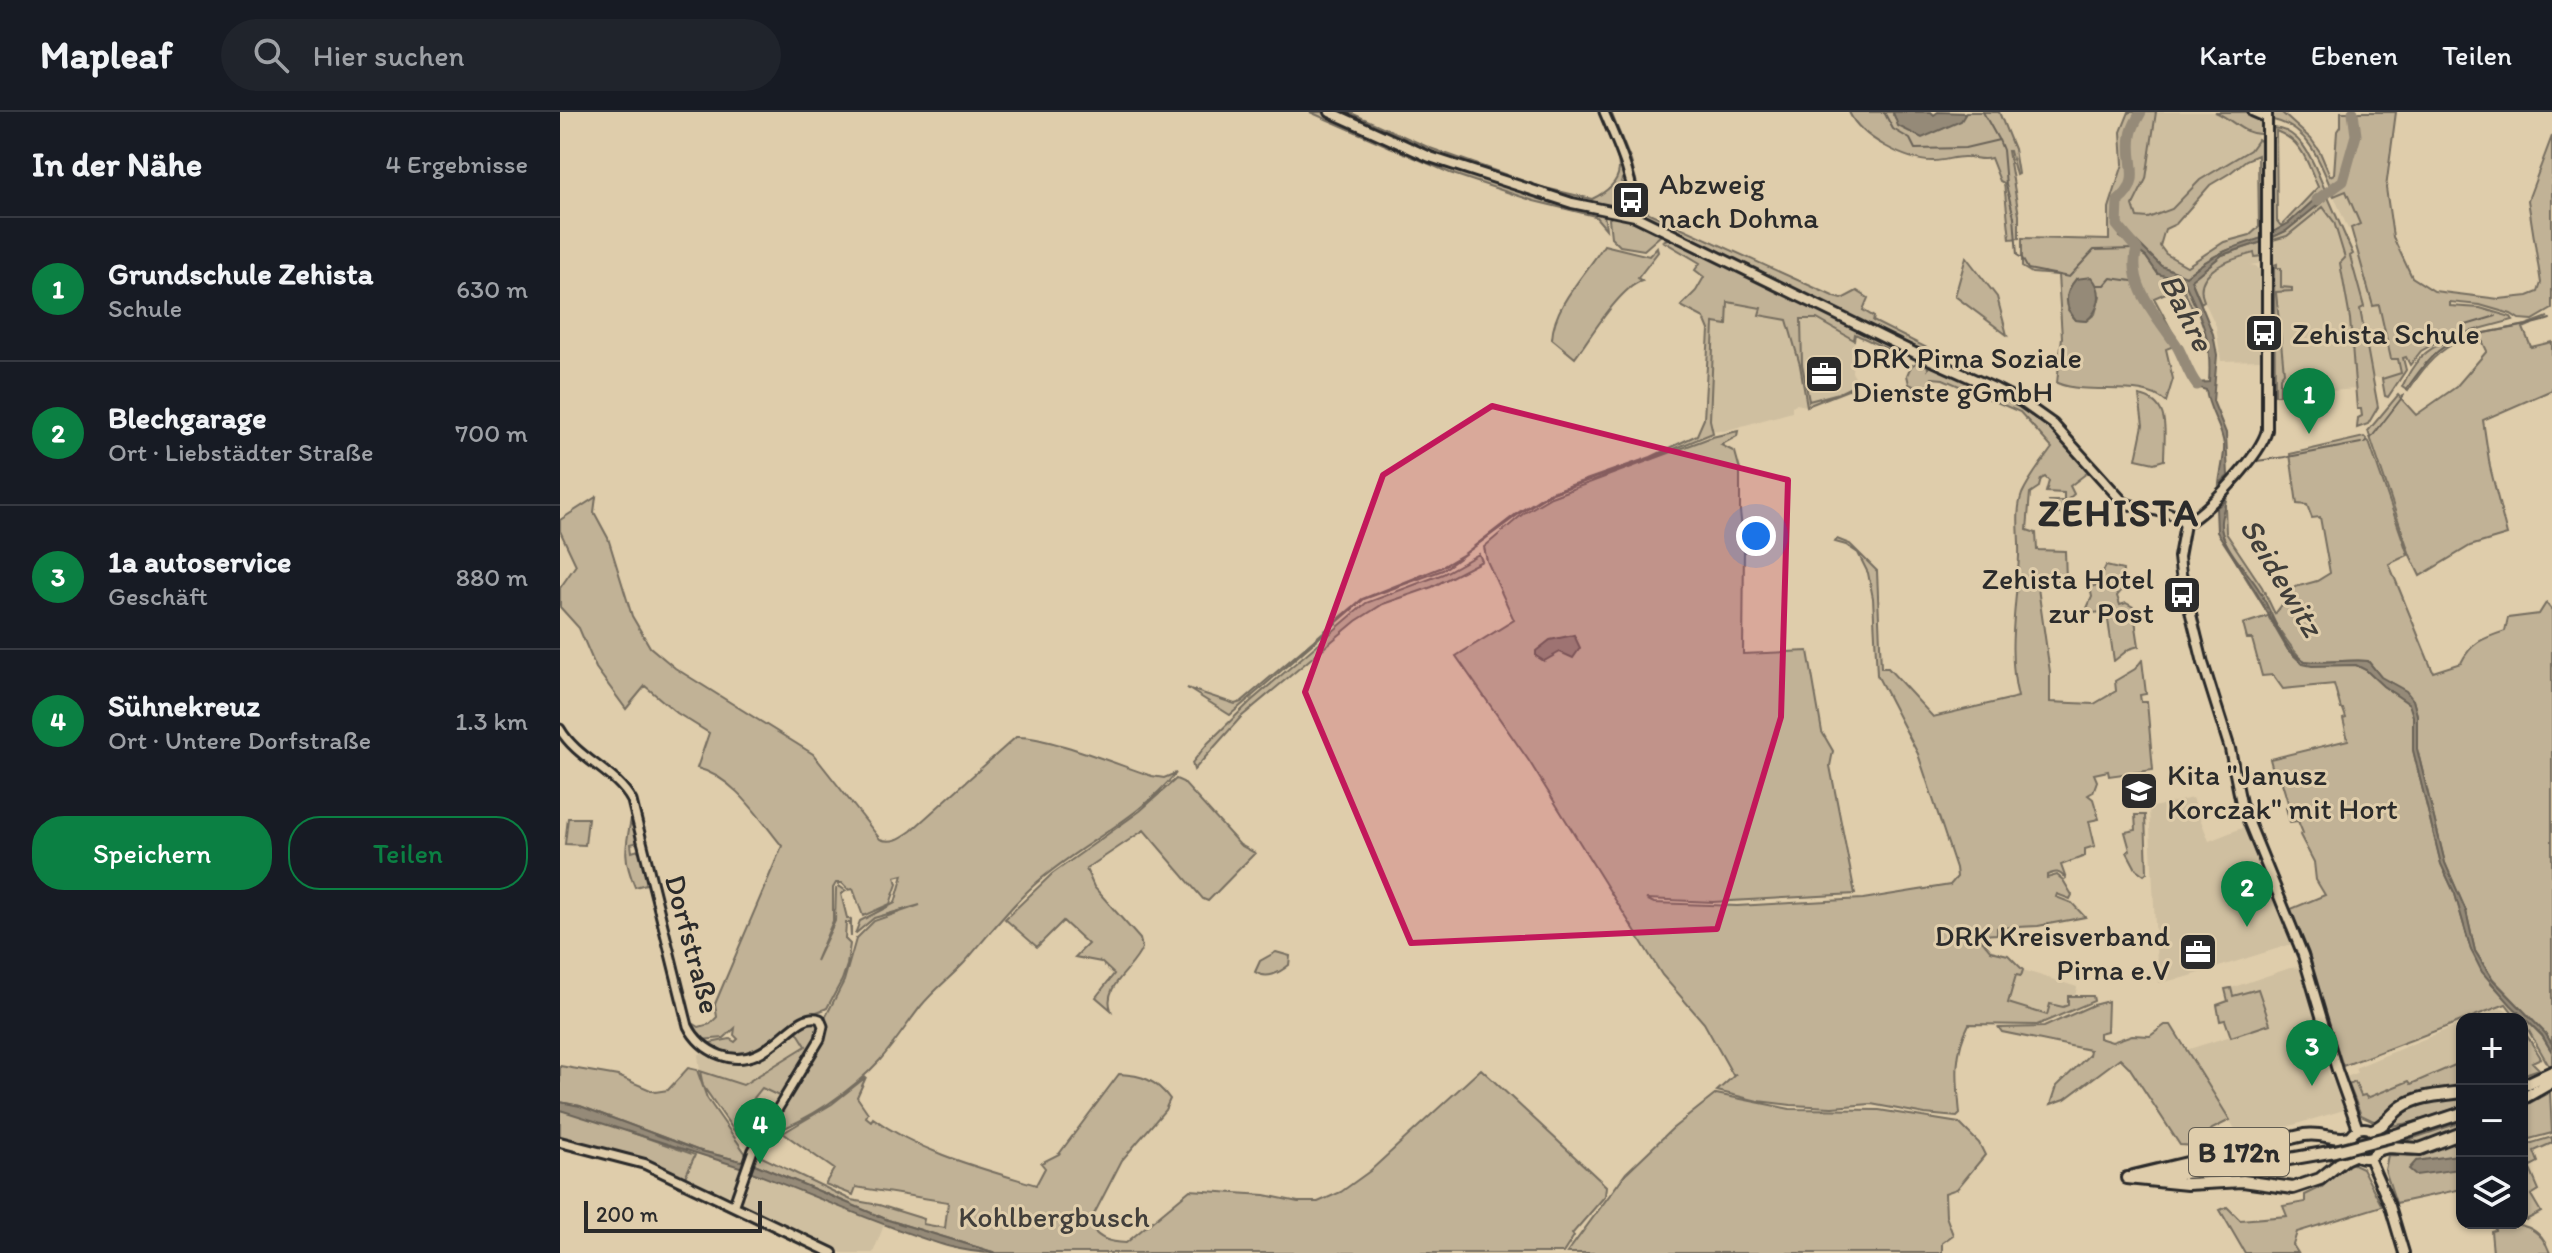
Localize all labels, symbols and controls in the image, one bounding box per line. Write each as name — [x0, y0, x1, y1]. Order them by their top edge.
search box — [221, 19, 781, 91]
text: Mapleaf — [40, 32, 173, 78]
icon: search — [249, 33, 293, 77]
text: Hier suchen — [313, 37, 465, 74]
text: Karte — [2199, 38, 2267, 72]
text: Ebenen — [2311, 38, 2398, 72]
text: Teilen — [2442, 38, 2512, 72]
text: In der Nähe — [32, 144, 202, 185]
text: 4 Ergebnisse — [386, 148, 528, 180]
place label: Abzweig nach Dohma — [1659, 165, 1819, 236]
bus stop icon: Abzweig nach Dohma — [1610, 179, 1652, 221]
text: Grundschule Zehista — [108, 255, 373, 292]
water label: Bahre — [2151, 267, 2223, 359]
text: 1 — [52, 273, 64, 305]
text: 630 m — [456, 273, 528, 305]
text: Schule — [108, 292, 182, 324]
bus stop icon: Zehista Schule — [2243, 312, 2285, 354]
place label: Zehista Schule — [2292, 315, 2480, 352]
place label: DRK Pirna Soziale Dienste gGmbH — [1852, 339, 2082, 410]
office icon: DRK Pirna Soziale Dienste gGmbH — [1803, 353, 1845, 395]
pin: 1 — [2283, 368, 2335, 434]
text: Blechgarage — [108, 399, 267, 436]
text: 2 — [51, 417, 65, 449]
text: 700 m — [455, 417, 528, 449]
text: Ort · Liebstädter Straße — [108, 436, 374, 468]
district label: ZEHISTA — [2038, 490, 2200, 536]
water label: Seidewitz — [2232, 511, 2333, 645]
your location — [1736, 516, 1776, 556]
text: 1a autoservice — [108, 543, 291, 580]
place label: Zehista Hotel zur Post — [1982, 560, 2155, 631]
text: 3 — [51, 561, 65, 593]
text: 880 m — [456, 561, 528, 593]
bus stop icon: Zehista Hotel zur Post — [2161, 574, 2203, 616]
text: Geschäft — [108, 580, 208, 612]
text: Sühnekreuz — [108, 687, 260, 724]
text: 4 — [50, 705, 66, 737]
text: 1.3 km — [455, 705, 528, 737]
text: Ort · Untere Dorfstraße — [108, 724, 371, 756]
place label: Kita "Janusz Korczak" mit Hort — [2167, 756, 2398, 827]
school or university icon: Kita "Janusz Korczak" mit Hort — [2118, 770, 2160, 812]
button: Speichern — [32, 816, 272, 890]
button: Teilen — [288, 816, 528, 890]
pin: 2 — [2221, 861, 2273, 927]
street label: Dorfstraße — [657, 871, 729, 1017]
place label: DRK Kreisverband Pirna e.V — [1934, 917, 2170, 988]
office icon: DRK Kreisverband Pirna e.V — [2177, 931, 2219, 973]
map controls — [2456, 1013, 2528, 1229]
button: + — [2456, 1013, 2528, 1085]
pin: 3 — [2286, 1020, 2338, 1086]
button: − — [2456, 1085, 2528, 1157]
pin: 4 — [734, 1098, 786, 1164]
road number: B 172n — [2189, 1128, 2289, 1176]
button: layers — [2456, 1157, 2528, 1229]
scale bar — [584, 1197, 762, 1233]
park label: Kohlbergbusch — [958, 1198, 1150, 1235]
text: 200 m — [596, 1201, 658, 1228]

